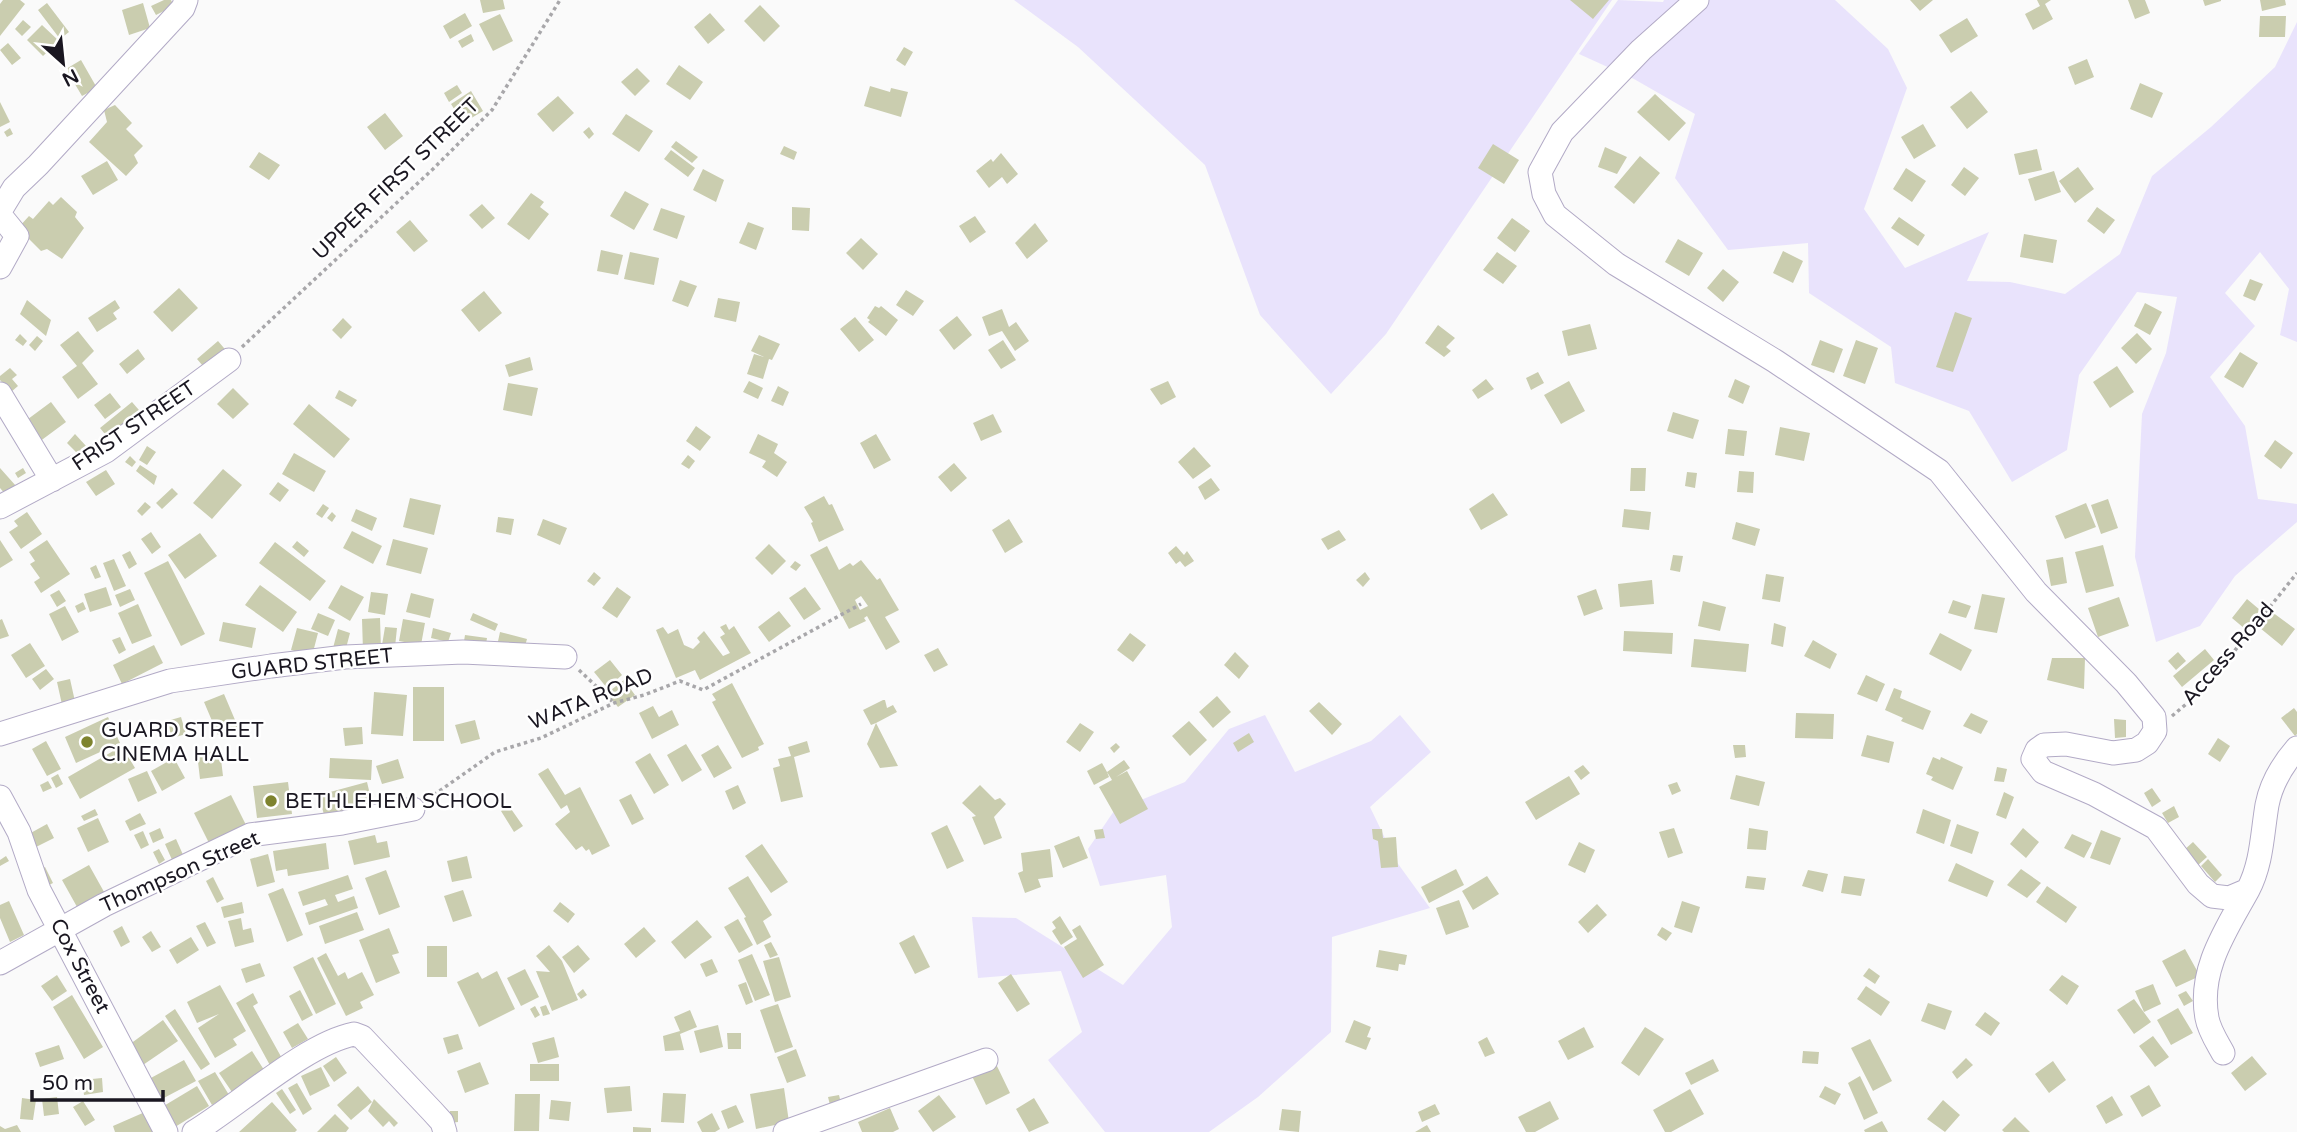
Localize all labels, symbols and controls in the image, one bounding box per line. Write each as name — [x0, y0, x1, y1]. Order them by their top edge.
north arrow — [28, 28, 98, 98]
text: N — [58, 64, 82, 91]
street label: UPPER FIRST STREET — [308, 93, 485, 265]
street label: FRIST STREET — [67, 375, 201, 477]
street label: Access Road — [2177, 598, 2279, 710]
street label: GUARD STREET — [230, 643, 394, 685]
street label: WATA ROAD — [525, 663, 657, 735]
place label: GUARD STREET CINEMA HALL — [101, 718, 264, 767]
marker: GUARD STREET CINEMA HALL — [79, 734, 95, 750]
place label: BETHLEHEM SCHOOL — [285, 789, 512, 814]
marker: BETHLEHEM SCHOOL — [263, 793, 279, 809]
street label: Thompson Street — [96, 826, 264, 918]
street label: Cox Street — [45, 914, 115, 1018]
scale bar — [32, 1058, 163, 1102]
text: 50 m — [42, 1071, 93, 1096]

